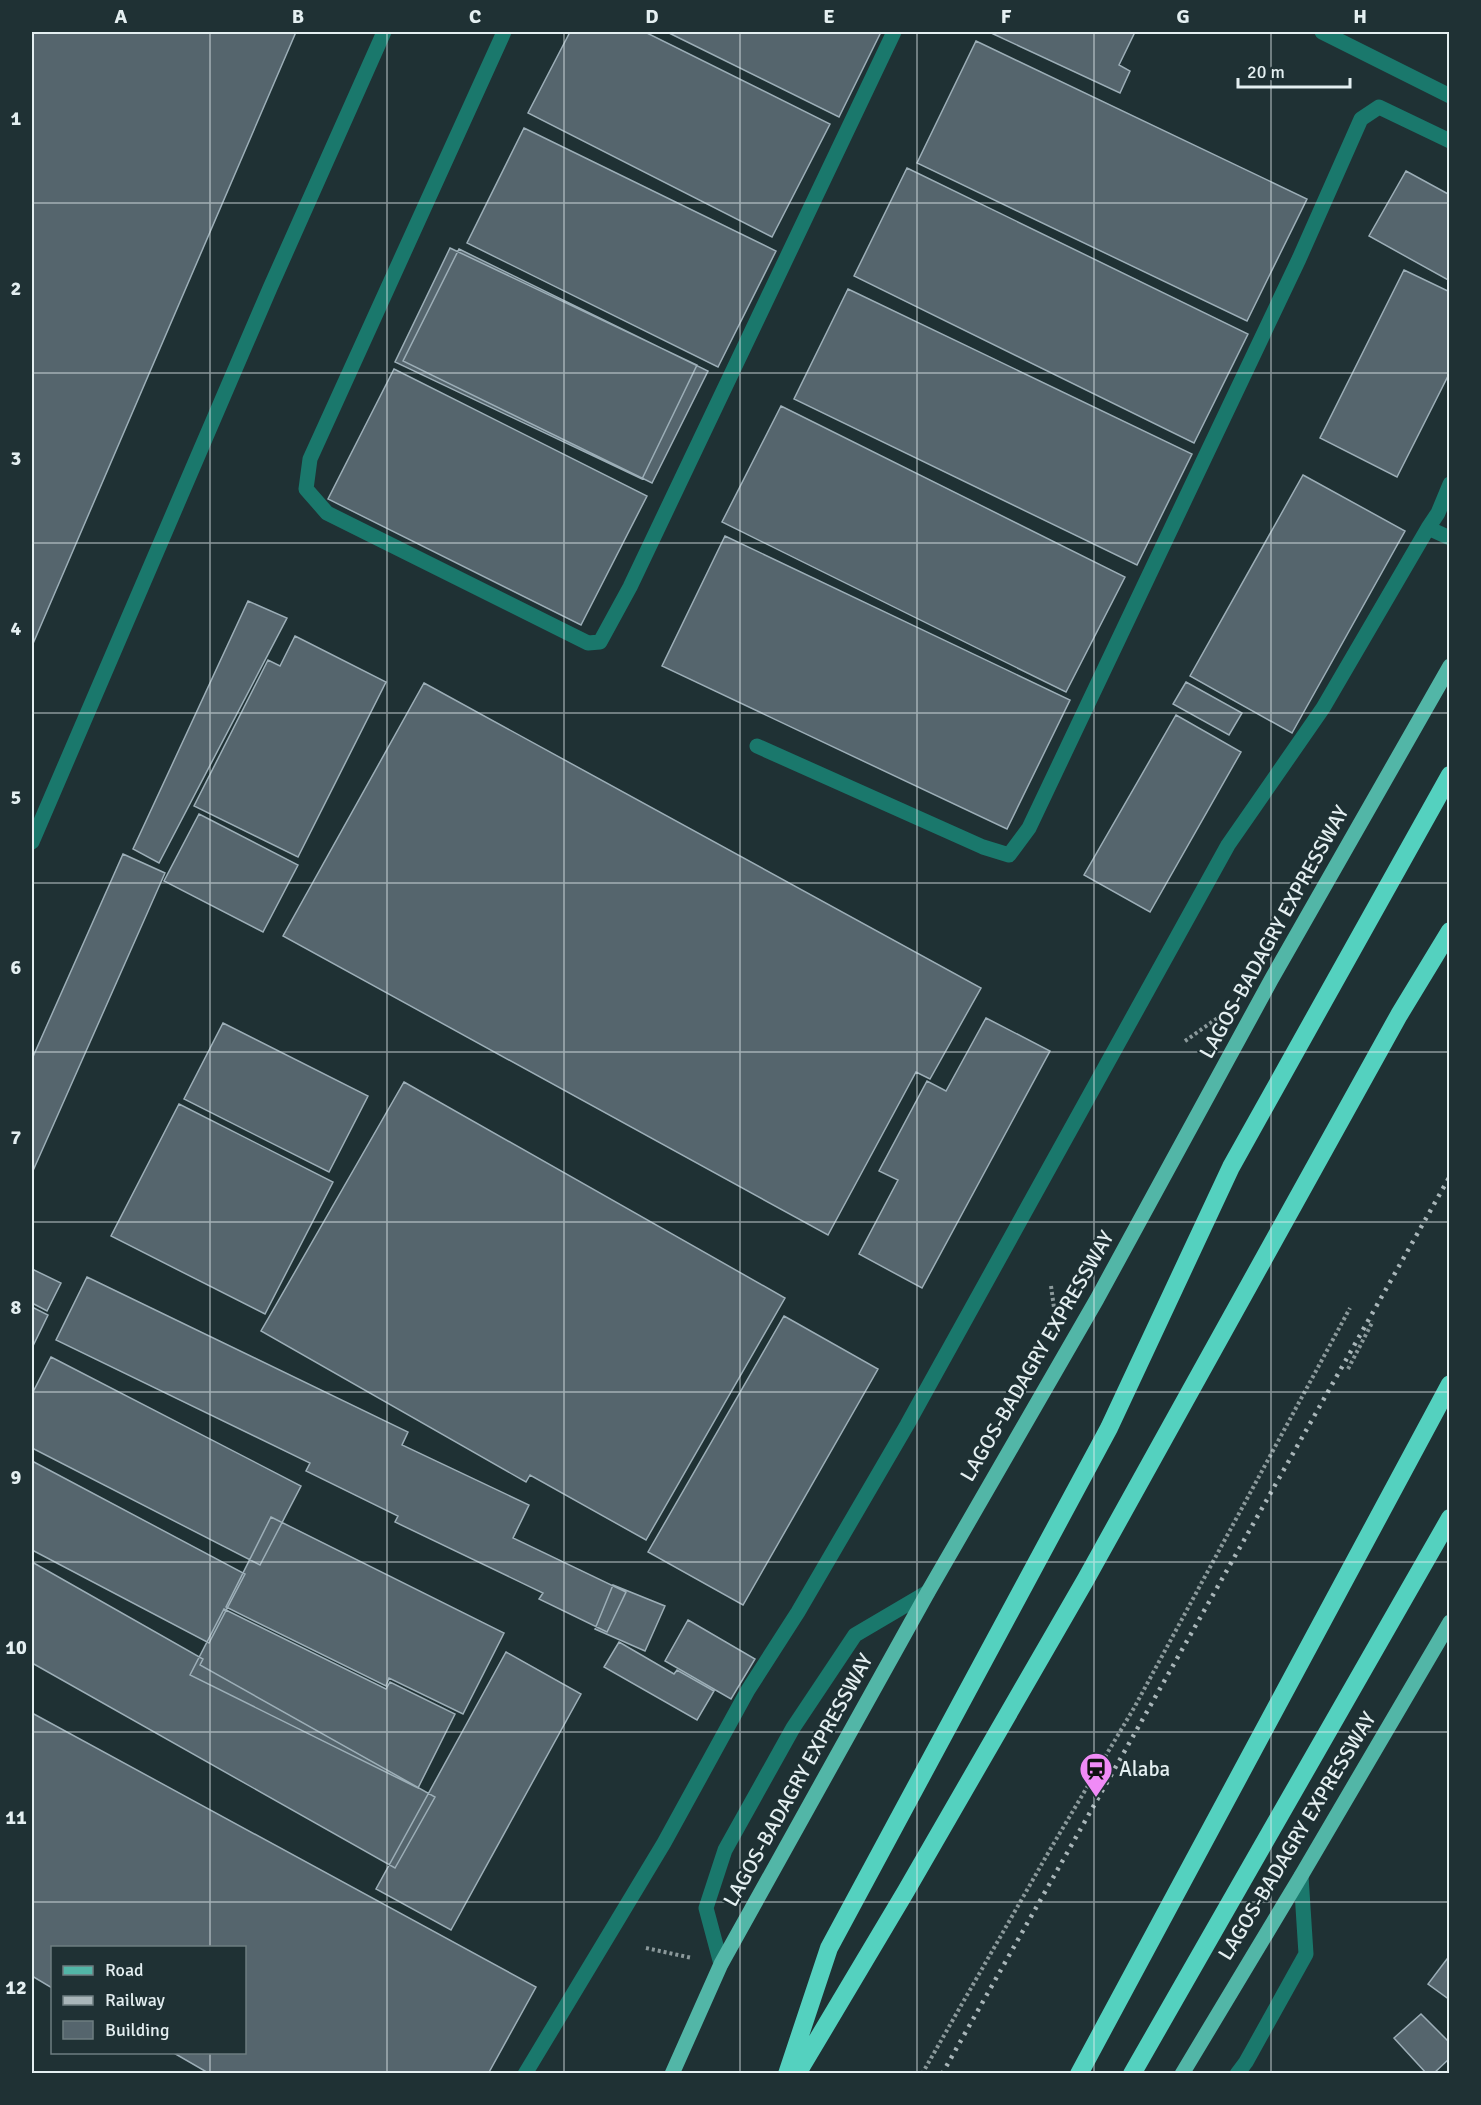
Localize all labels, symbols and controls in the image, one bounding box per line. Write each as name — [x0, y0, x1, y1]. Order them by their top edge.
text: A — [115, 4, 128, 29]
text: B — [292, 4, 304, 29]
text: C — [469, 4, 481, 29]
text: D — [645, 4, 659, 29]
text: E — [823, 4, 835, 29]
text: F — [1001, 4, 1012, 29]
text: G — [1176, 4, 1190, 29]
text: H — [1353, 4, 1367, 29]
scale bar — [1238, 51, 1350, 89]
text: 20 m — [1247, 61, 1285, 83]
text: 1 — [11, 106, 22, 131]
text: 2 — [11, 276, 21, 301]
text: 3 — [11, 446, 21, 471]
text: 4 — [11, 616, 22, 641]
text: 5 — [11, 785, 21, 810]
street label: LAGOS-BADAGRY EXPRESSWAY — [1194, 801, 1355, 1063]
text: 6 — [11, 955, 22, 980]
text: 7 — [11, 1125, 22, 1150]
street label: LAGOS-BADAGRY EXPRESSWAY — [954, 1226, 1120, 1486]
text: 8 — [11, 1295, 22, 1320]
text: 9 — [11, 1465, 22, 1490]
text: 10 — [5, 1635, 27, 1660]
street label: LAGOS-BADAGRY EXPRESSWAY — [718, 1649, 879, 1911]
street label: LAGOS-BADAGRY EXPRESSWAY — [1212, 1707, 1382, 1965]
station icon: Alaba — [1078, 1751, 1114, 1798]
place label: Alaba — [1119, 1756, 1170, 1782]
text: 11 — [5, 1805, 27, 1830]
legend — [51, 1946, 246, 2054]
text: Road — [105, 1959, 144, 1981]
text: 12 — [5, 1975, 27, 2000]
text: Railway — [105, 1989, 166, 2011]
text: Building — [105, 2019, 169, 2041]

